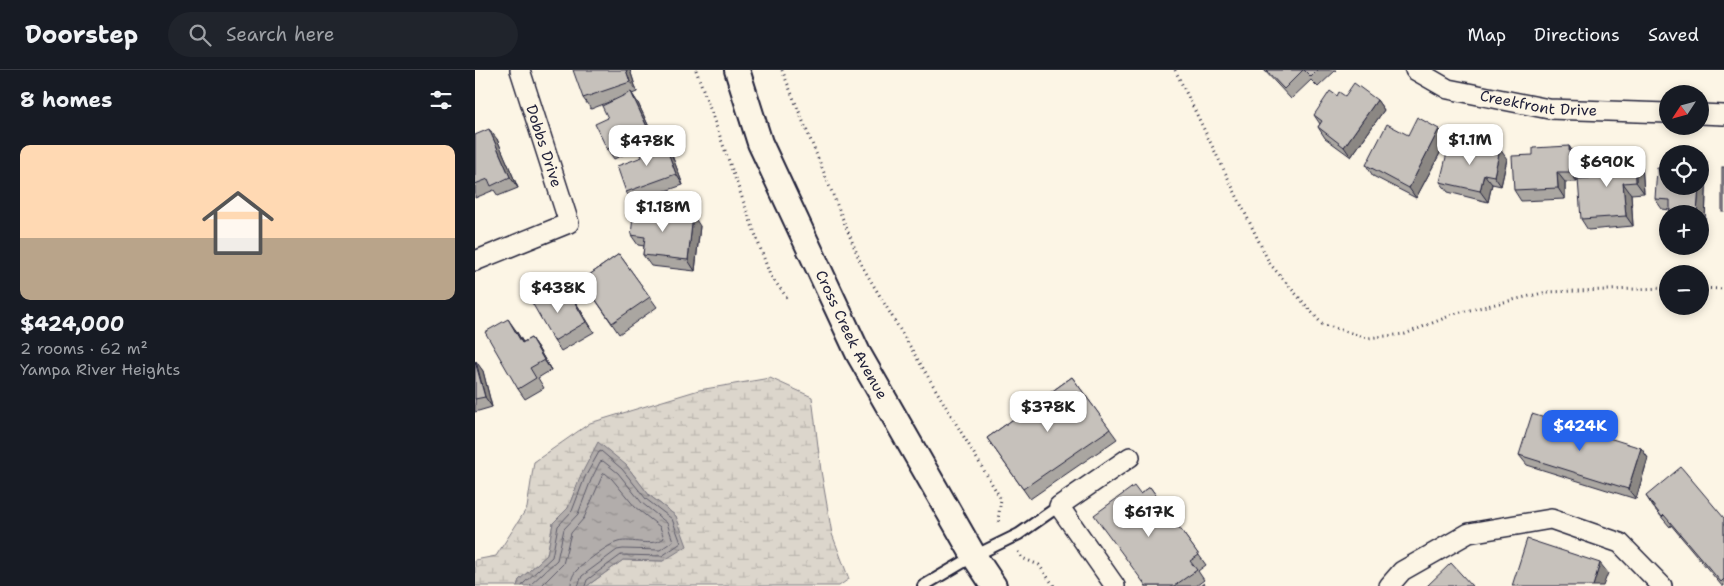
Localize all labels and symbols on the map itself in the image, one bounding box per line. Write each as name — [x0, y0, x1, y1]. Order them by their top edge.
north arrow — [1659, 85, 1709, 135]
street label: Creekfront Drive — [1478, 86, 1597, 121]
street label: Dobbs Drive — [521, 102, 567, 190]
pin: $478K — [612, 124, 682, 167]
pin: $1.1M — [1435, 124, 1505, 166]
pin: $690K — [1572, 146, 1642, 188]
pin: $1.18M — [622, 190, 704, 233]
street label: Cross Creek Avenue — [811, 267, 892, 403]
pin: $438K — [523, 272, 593, 314]
pin: $378K — [1013, 390, 1083, 433]
pin: $424K — [1545, 410, 1615, 452]
pin: $617K — [1114, 496, 1184, 538]

